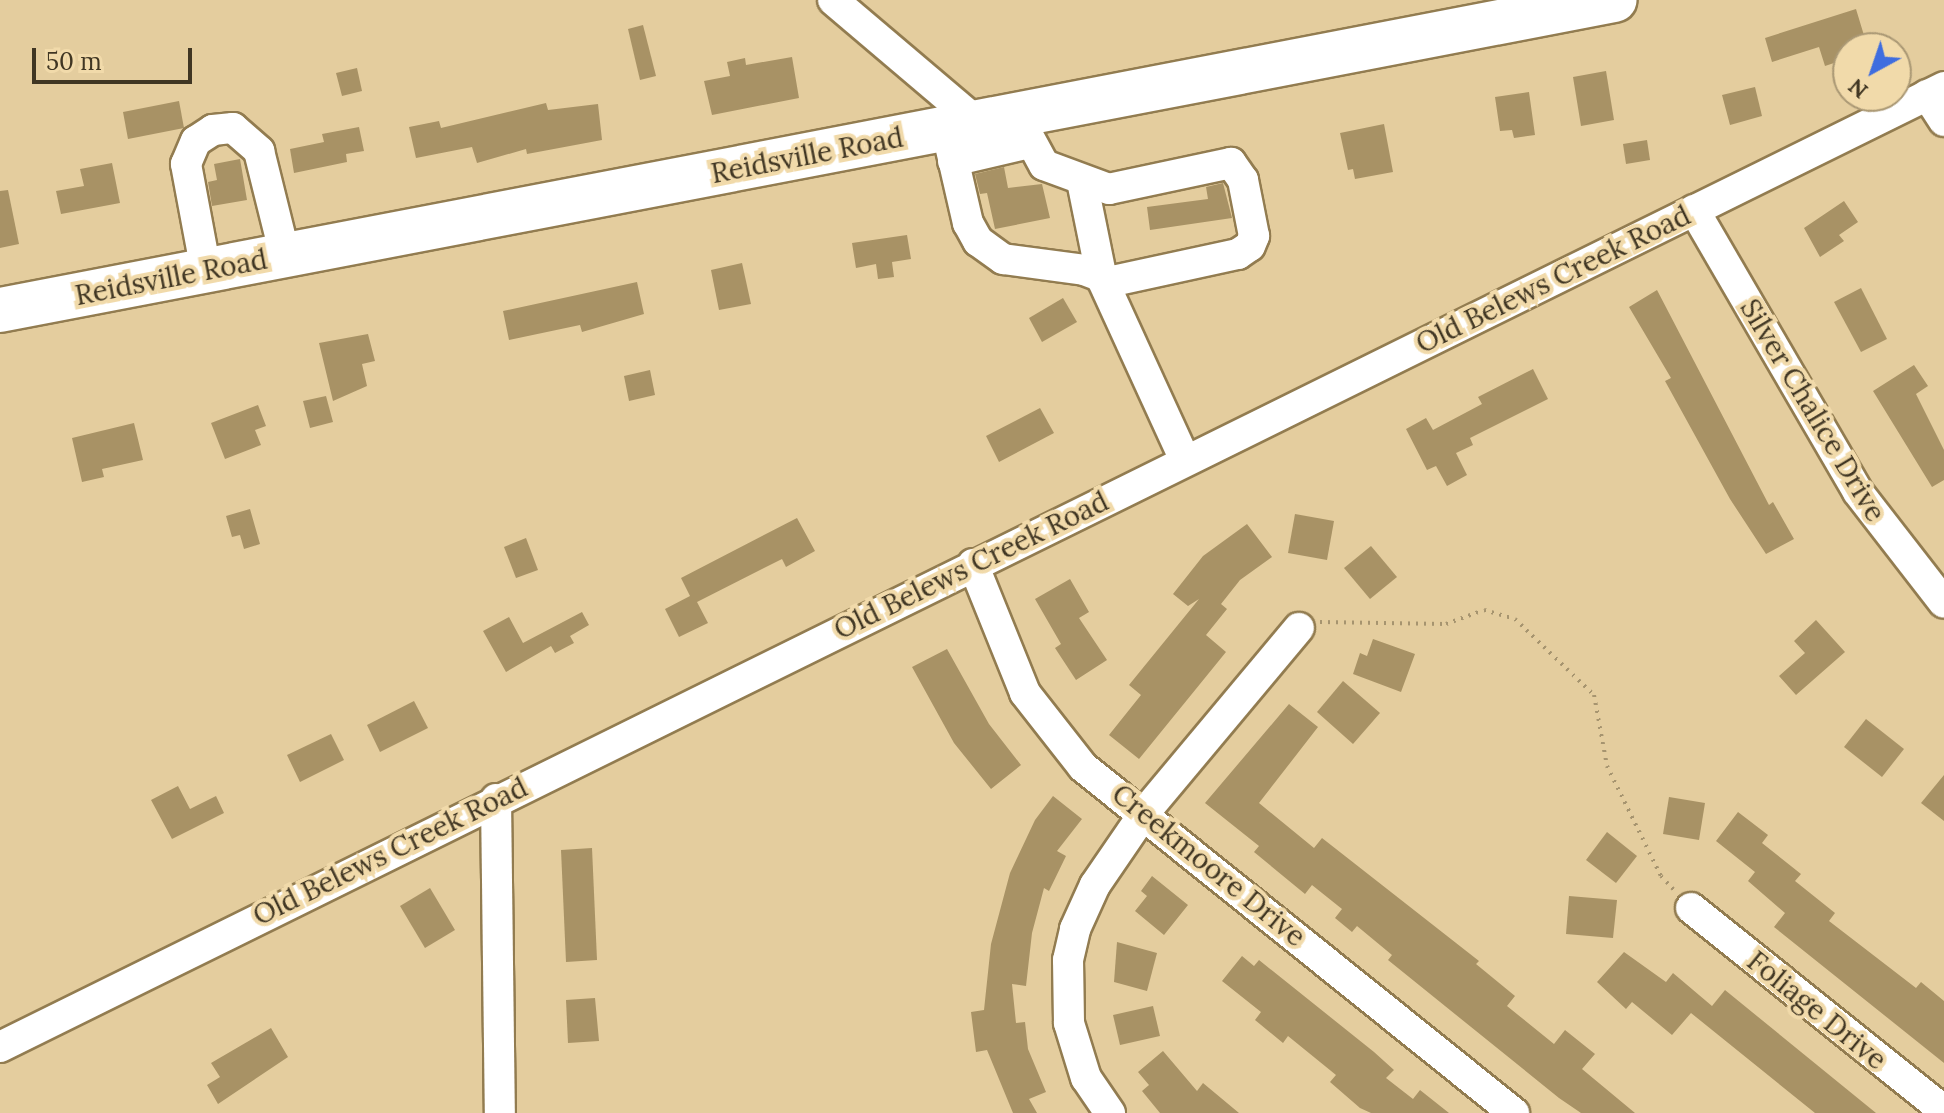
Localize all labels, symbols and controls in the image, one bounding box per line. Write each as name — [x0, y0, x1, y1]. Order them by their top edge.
scale bar — [36, 32, 196, 82]
north arrow — [1832, 32, 1912, 112]
text: 50 m — [46, 46, 102, 77]
text: N — [1842, 73, 1873, 105]
street label: Reidsville Road — [708, 120, 906, 190]
street label: Old Belews Creek Road — [1410, 198, 1696, 360]
street label: Reidsville Road — [72, 242, 270, 312]
street label: Silver Chalice Drive — [1733, 293, 1893, 527]
street label: Old Belews Creek Road — [828, 484, 1114, 646]
street label: Old Belews Creek Road — [247, 770, 533, 932]
street label: Creekmoore Drive — [1106, 777, 1312, 953]
street label: Foliage Drive — [1741, 944, 1893, 1076]

